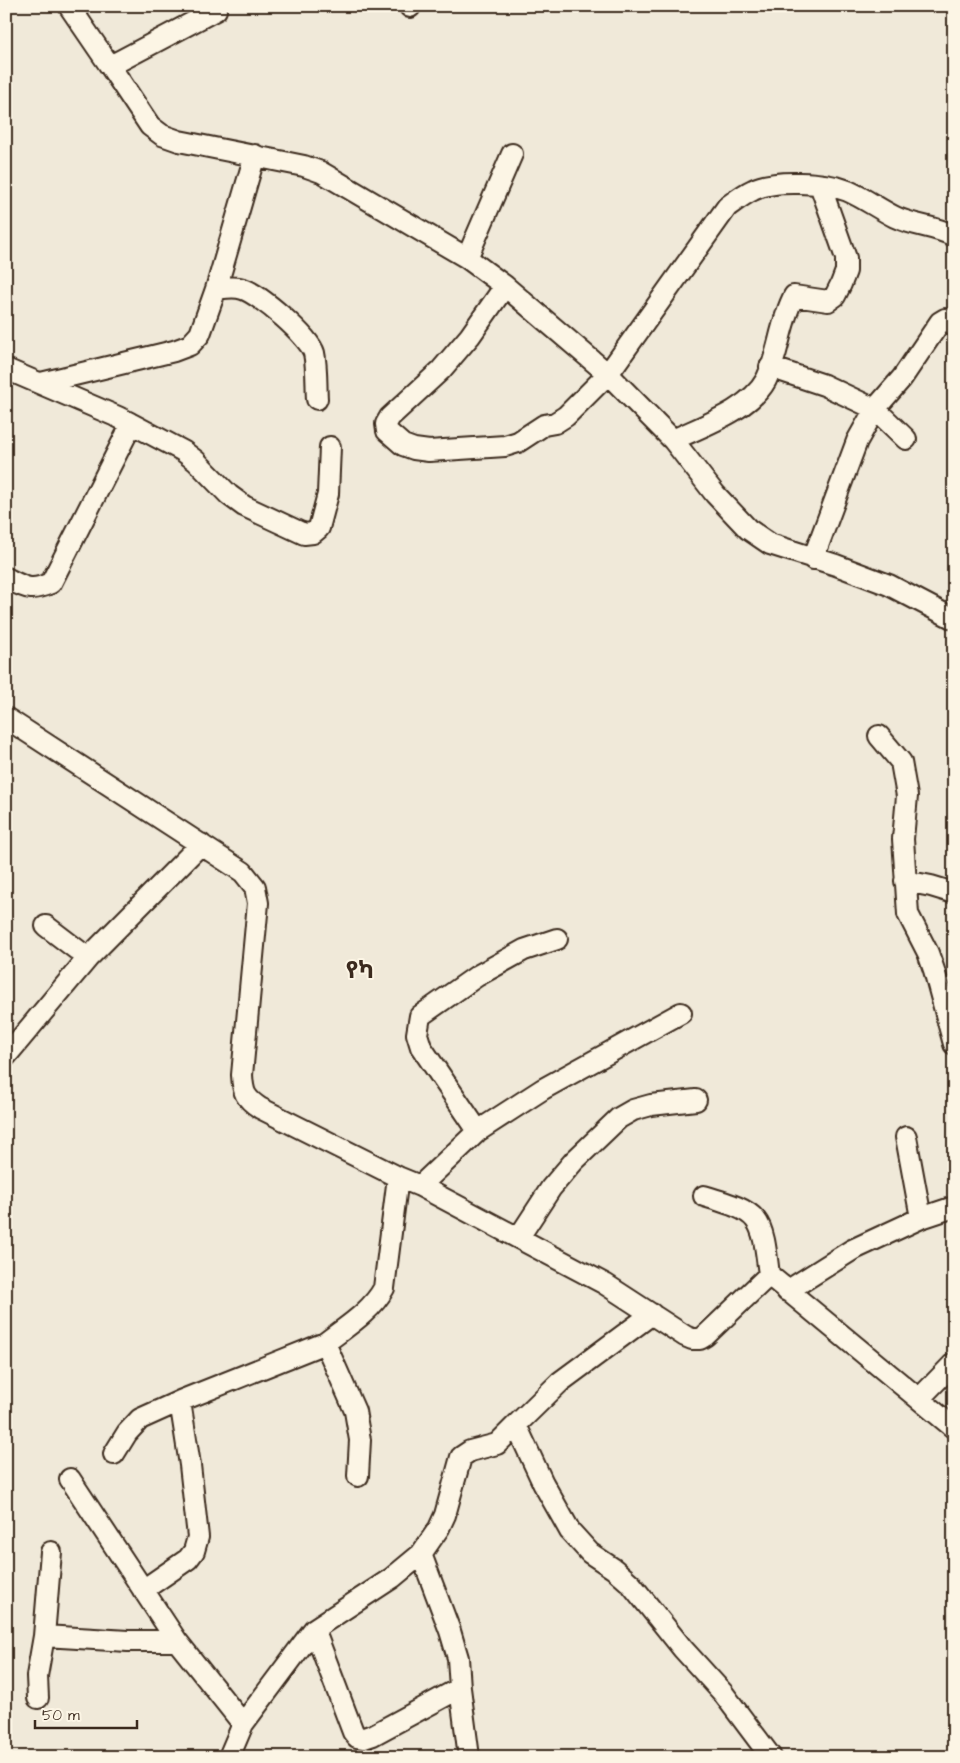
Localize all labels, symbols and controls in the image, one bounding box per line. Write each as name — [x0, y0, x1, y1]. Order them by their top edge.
district label: የካ — [346, 954, 374, 988]
scale bar — [35, 1698, 138, 1730]
text: 50 m — [42, 1705, 80, 1726]

